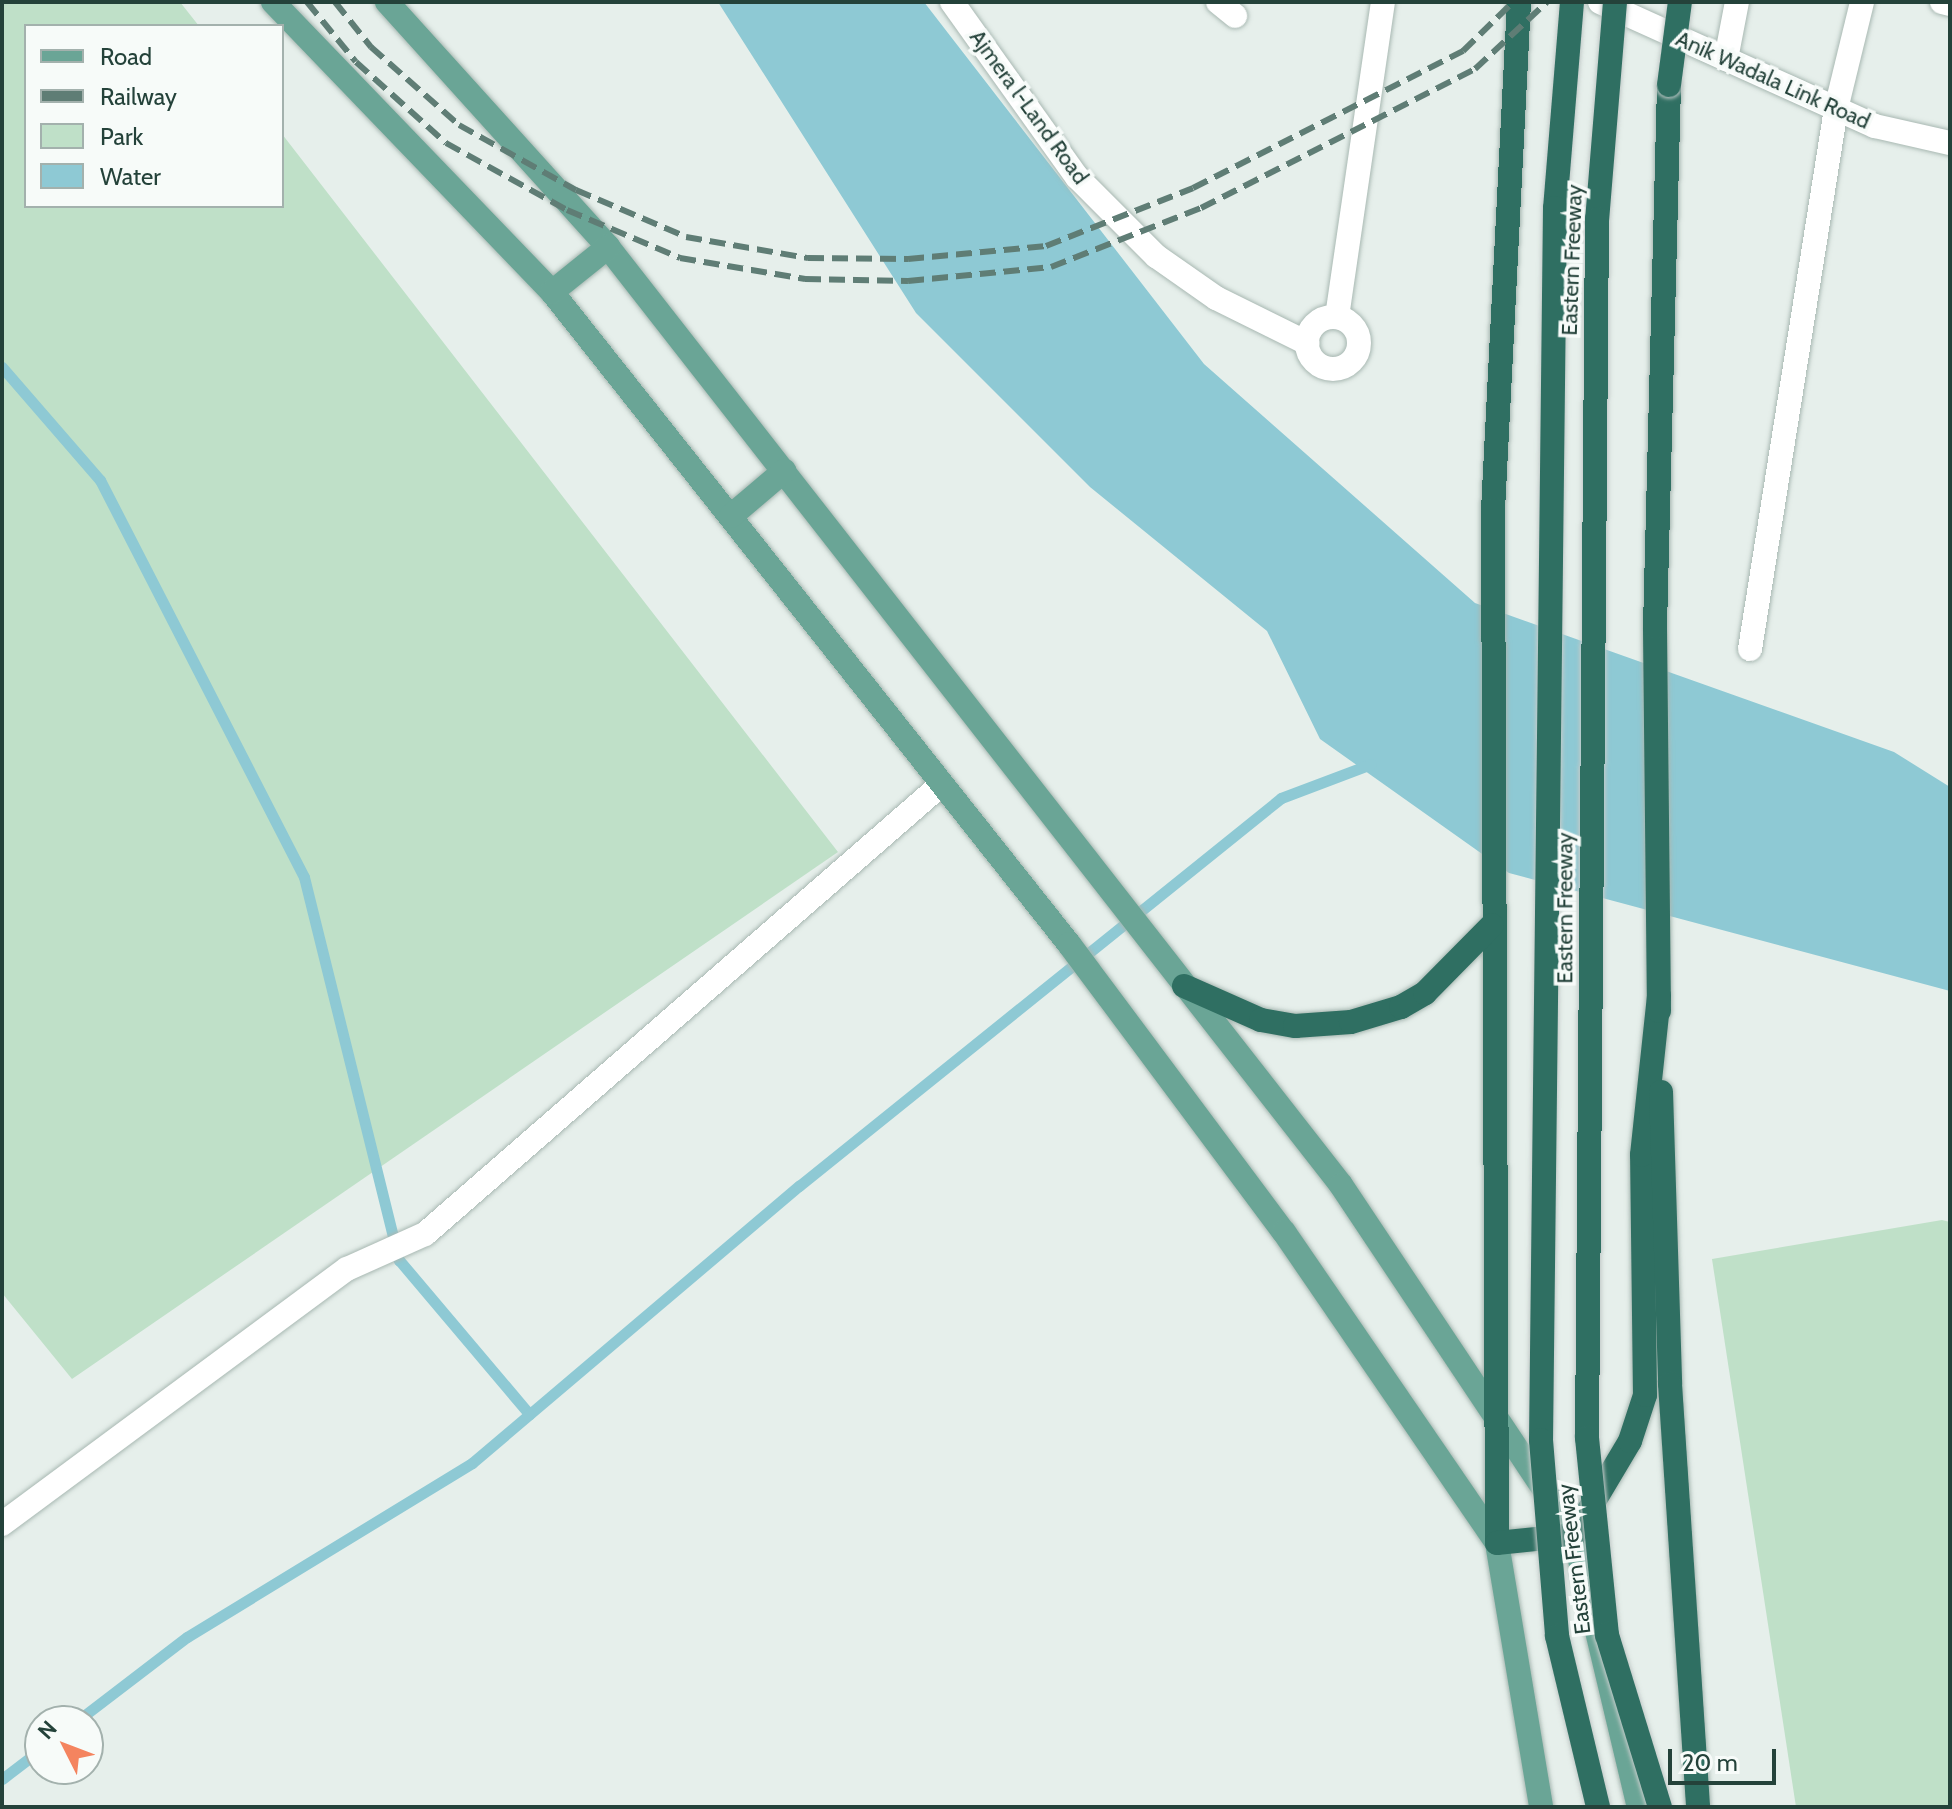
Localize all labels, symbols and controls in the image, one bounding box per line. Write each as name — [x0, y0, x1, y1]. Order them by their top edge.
legend — [24, 24, 284, 208]
street label: Ajmera l-Land Road — [964, 25, 1094, 189]
street label: Anik Wadala Link Road — [1672, 25, 1874, 135]
text: Road — [100, 42, 152, 71]
text: Railway — [100, 82, 177, 111]
text: Park — [100, 122, 143, 151]
text: Water — [100, 162, 161, 191]
street label: Eastern Freeway — [1556, 184, 1588, 336]
street label: Eastern Freeway — [1552, 832, 1578, 984]
street label: Eastern Freeway — [1552, 1482, 1596, 1636]
north arrow — [24, 1705, 104, 1785]
text: N — [32, 1715, 63, 1745]
scale bar — [1672, 1733, 1780, 1783]
text: 20 m — [1682, 1748, 1738, 1777]

